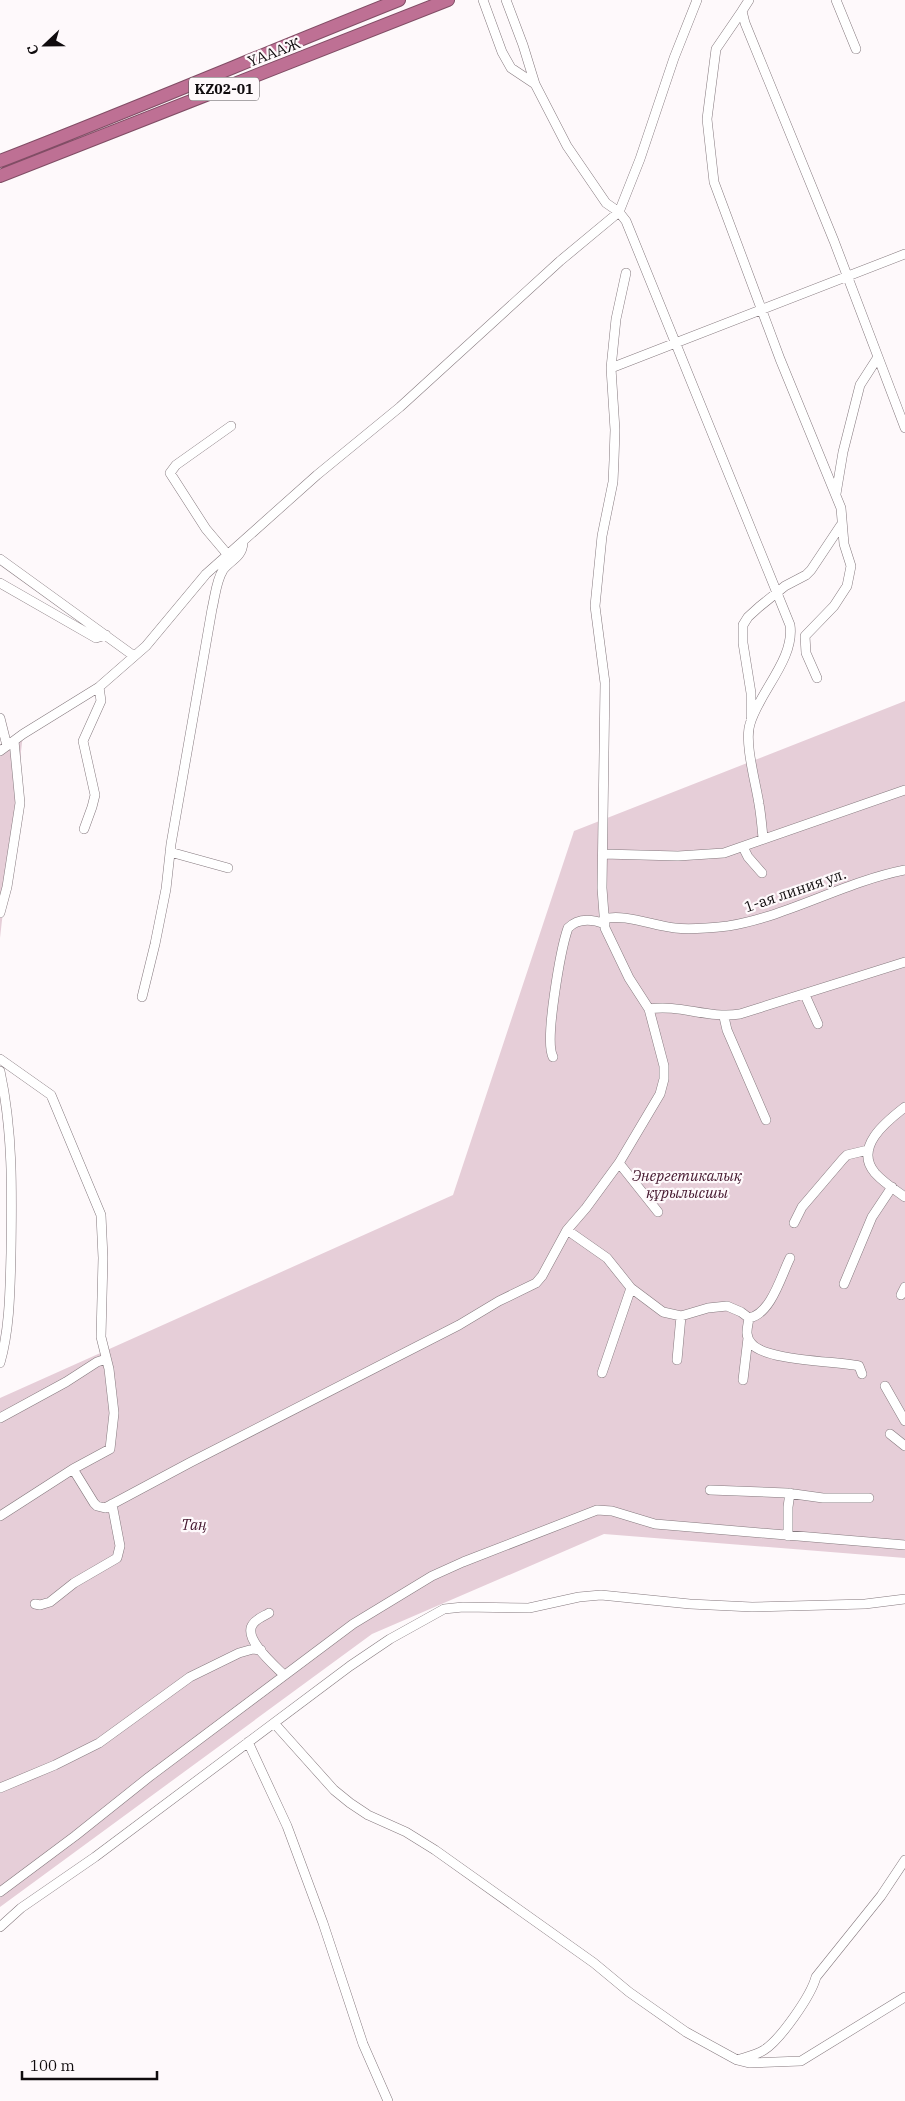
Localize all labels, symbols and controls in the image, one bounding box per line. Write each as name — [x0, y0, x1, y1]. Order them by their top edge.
north arrow — [20, 20, 70, 70]
street label: ҮАААЖ — [245, 33, 303, 71]
text: С — [23, 42, 43, 58]
road number: KZ02-01 — [189, 78, 259, 100]
street label: 1-ая линия ул. — [742, 864, 848, 916]
park label: Энергетикалық құрылысшы — [632, 1166, 743, 1202]
park label: Таң — [181, 1515, 207, 1534]
scale bar — [22, 2048, 158, 2080]
text: 100 m — [30, 2056, 75, 2075]

